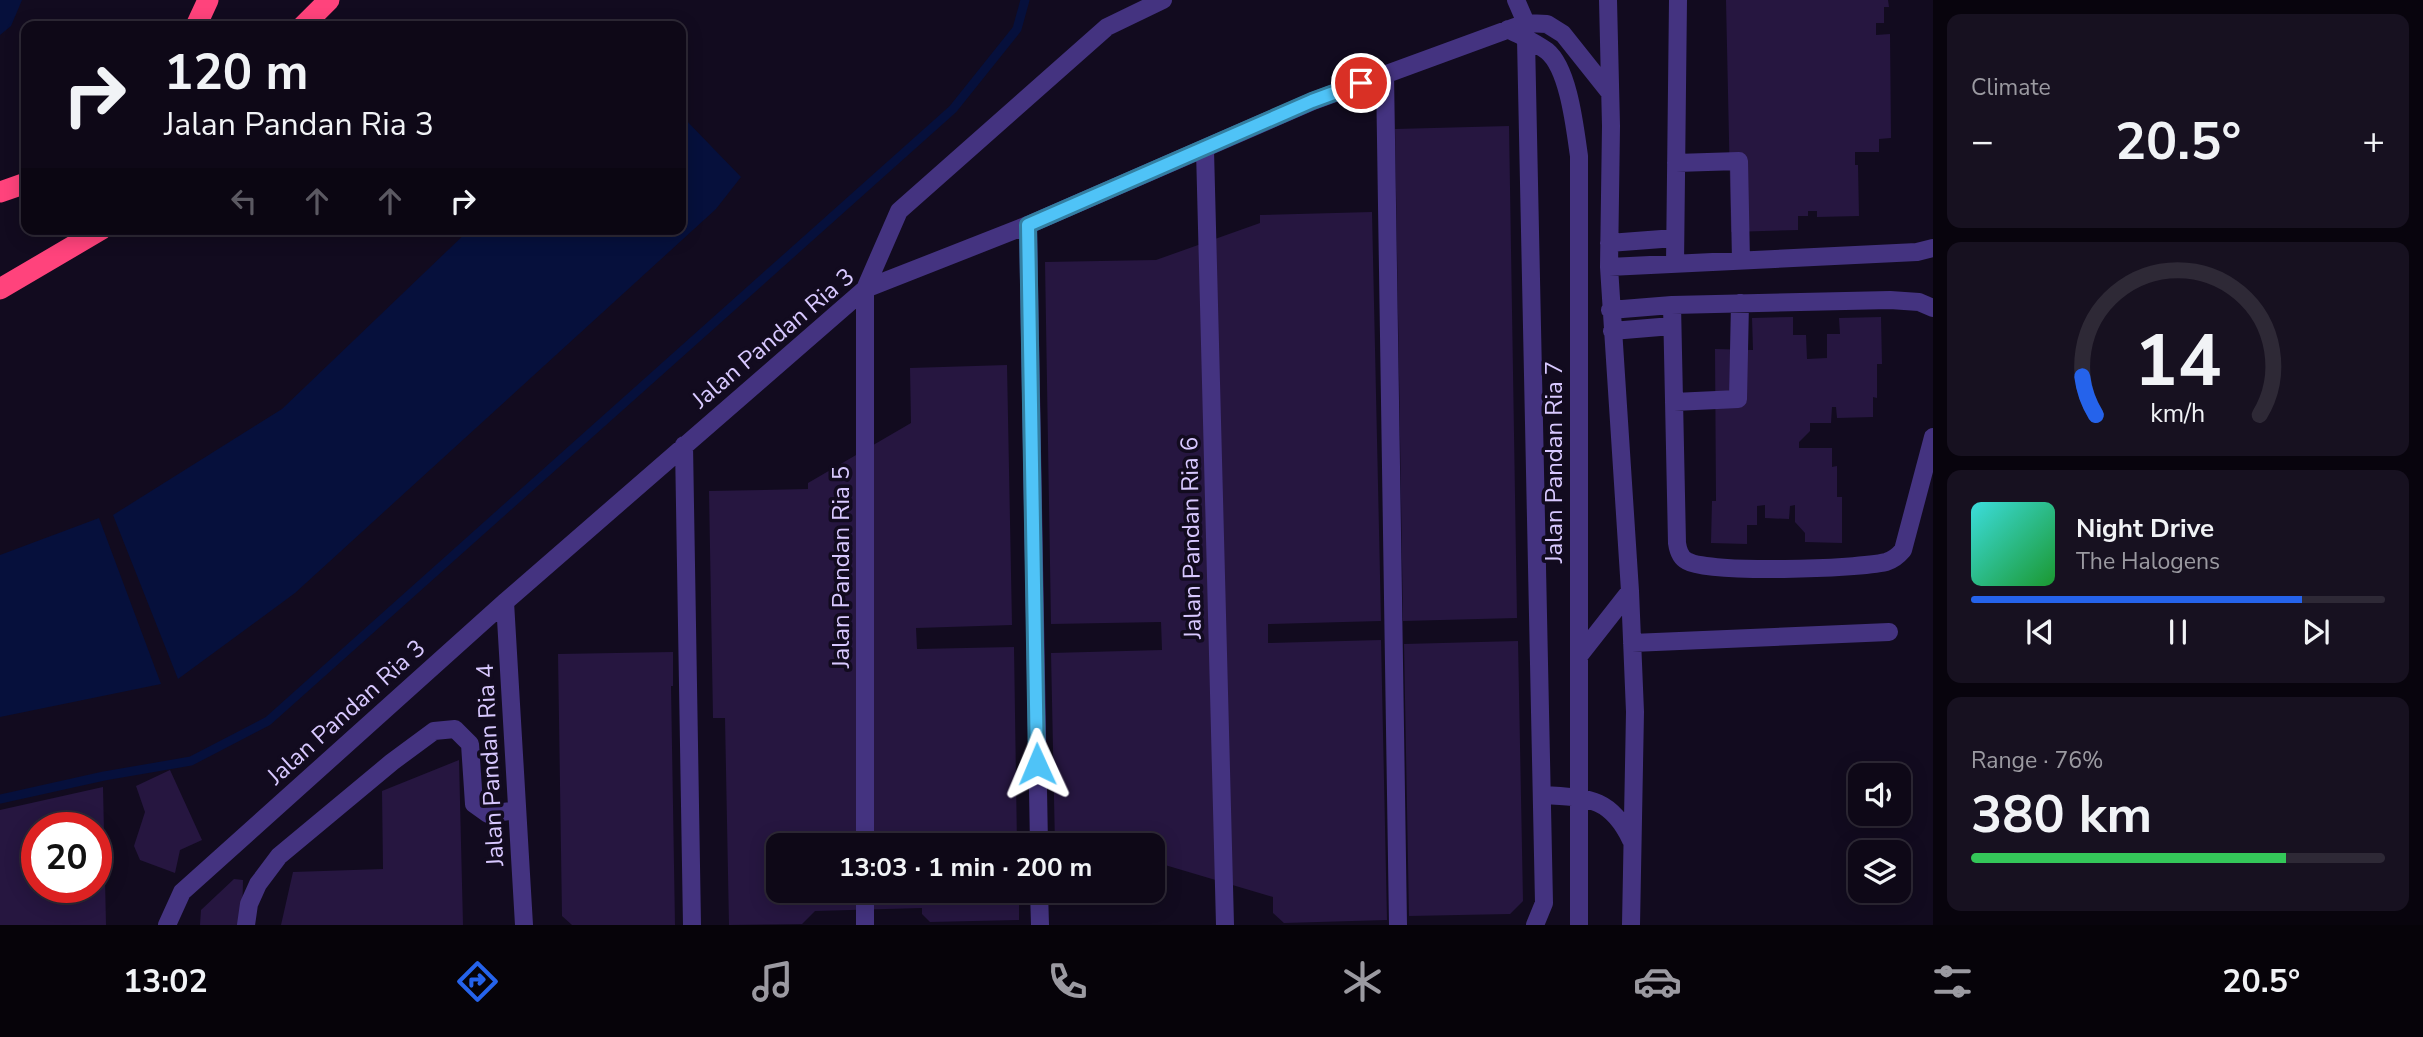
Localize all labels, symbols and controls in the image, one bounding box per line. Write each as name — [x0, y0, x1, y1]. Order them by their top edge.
text: 120 m — [164, 39, 308, 106]
icon: right — [49, 49, 140, 140]
pin — [1331, 53, 1391, 113]
icon: arrive — [1342, 64, 1380, 102]
text: Climate — [1971, 72, 2051, 103]
text: Jalan Pandan Ria 3 — [164, 103, 434, 146]
text: 20.5° — [2115, 106, 2241, 177]
text: − — [1971, 116, 1994, 167]
text: + — [2362, 116, 2385, 167]
icon: left — [225, 182, 263, 220]
icon: ahead — [298, 182, 336, 220]
icon: ahead — [371, 182, 409, 220]
icon: right — [444, 182, 482, 220]
street label: Jalan Pandan Ria 3 — [684, 261, 861, 416]
text: 14 — [2134, 311, 2222, 411]
street label: Jalan Pandan Ria 7 — [1538, 361, 1570, 564]
text: km/h — [2150, 396, 2206, 430]
street label: Jalan Pandan Ria 6 — [1173, 436, 1209, 641]
street label: Jalan Pandan Ria 5 — [825, 466, 857, 669]
text: Night Drive — [2076, 511, 2214, 546]
text: The Halogens — [2076, 546, 2220, 577]
icon: previous — [2021, 613, 2059, 651]
icon: pause — [2159, 613, 2197, 651]
icon: next — [2297, 613, 2335, 651]
street label: Jalan Pandan Ria 3 — [259, 632, 432, 792]
street label: Jalan Pandan Ria 4 — [469, 663, 511, 868]
position arrow — [1000, 727, 1074, 801]
text: Range · 76% — [1971, 745, 2103, 776]
map controls — [1848, 763, 1911, 903]
button: sound — [1848, 763, 1911, 826]
text: 380 km — [1971, 779, 2152, 850]
speed limit sign: 20 — [21, 812, 112, 903]
button: layers — [1848, 840, 1911, 903]
text: 13:03 · 1 min · 200 m — [839, 850, 1092, 885]
icon: directions — [453, 957, 502, 1006]
icon: music — [748, 957, 797, 1006]
icon: phone — [1043, 957, 1092, 1006]
icon: climate — [1338, 957, 1387, 1006]
icon: car — [1633, 957, 1682, 1006]
icon: filters — [1928, 957, 1977, 1006]
text: 13:02 — [123, 960, 208, 1003]
text: 20.5° — [2222, 960, 2300, 1003]

